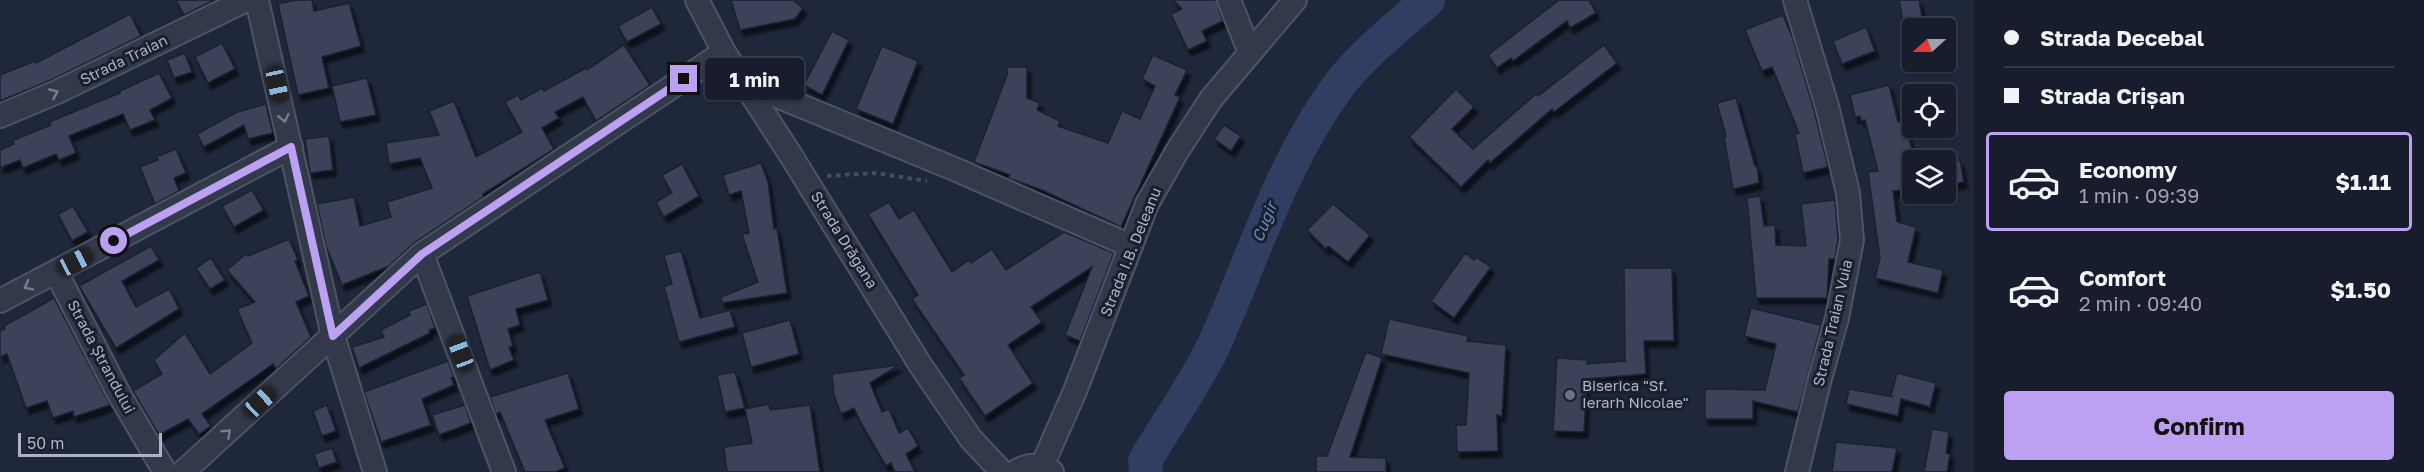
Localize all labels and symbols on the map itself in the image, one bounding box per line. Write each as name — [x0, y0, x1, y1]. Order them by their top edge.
north arrow — [1902, 18, 1956, 72]
street label: Strada Traian — [77, 30, 170, 88]
callout: 1 min — [705, 58, 804, 100]
car — [264, 65, 290, 103]
route end — [670, 65, 697, 92]
one-way arrow — [47, 88, 58, 100]
one-way arrow — [277, 113, 290, 123]
street label: Strada I.B. Deleanu — [1096, 184, 1164, 319]
street label: Strada Drăgana — [808, 188, 882, 291]
water label: Cugir — [1247, 197, 1282, 245]
route start — [100, 227, 127, 254]
car — [55, 246, 95, 278]
street label: Strada Traian Vuia — [1809, 258, 1855, 388]
one-way arrow — [23, 279, 34, 291]
street label: Strada Ștrandului — [64, 297, 139, 416]
car — [446, 333, 476, 373]
place label: Biserica "Sf. Ierarh Nicolae" — [1582, 376, 1689, 411]
car — [241, 383, 279, 421]
marker: Biserica "Sf. Ierarh Nicolae" — [1563, 388, 1577, 402]
scale bar — [18, 430, 162, 458]
one-way arrow — [219, 430, 230, 441]

